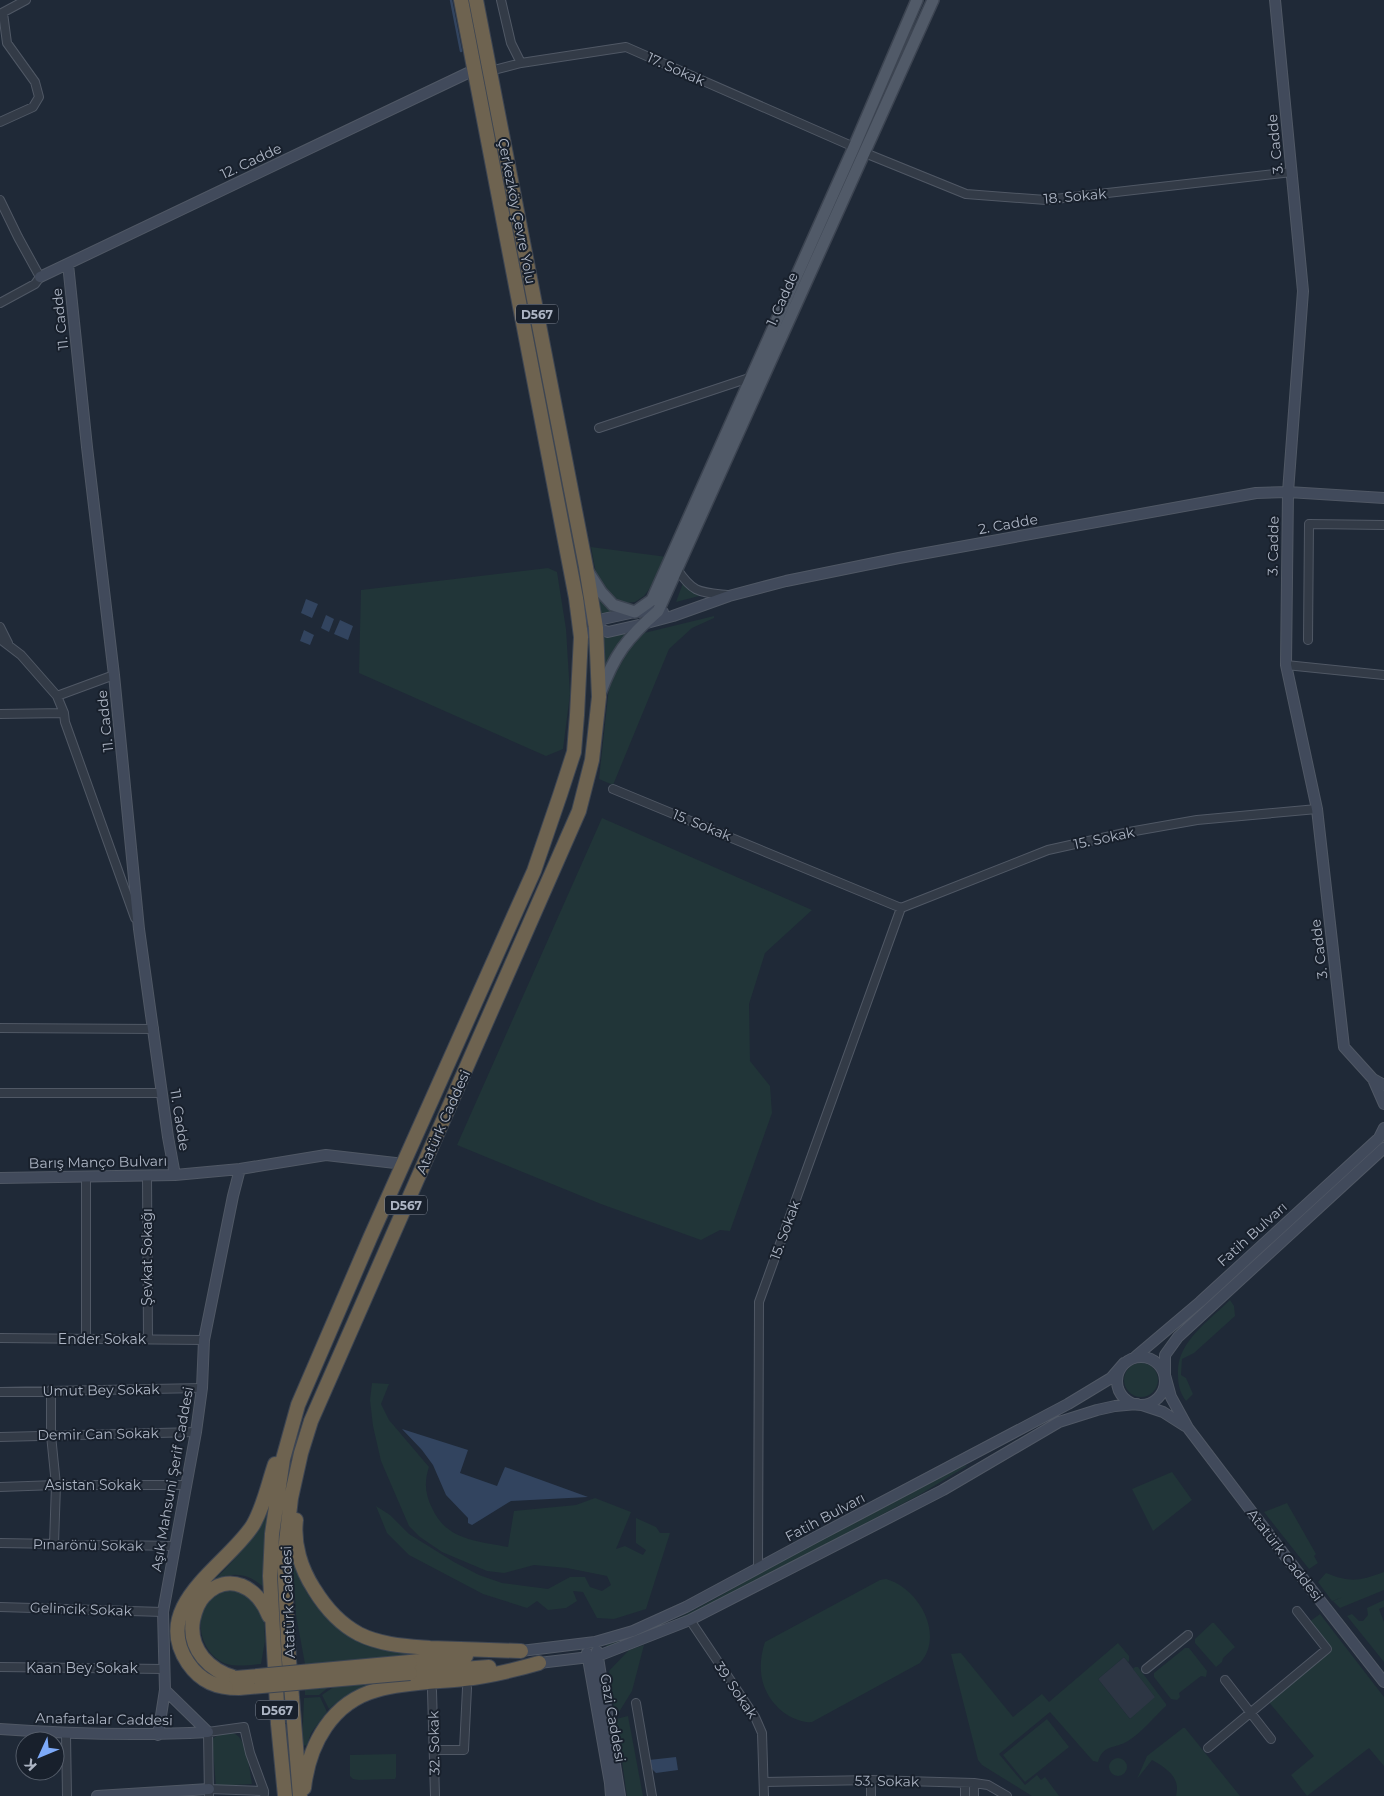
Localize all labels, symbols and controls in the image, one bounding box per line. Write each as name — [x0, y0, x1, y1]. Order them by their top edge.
street label: 17. Sokak — [644, 48, 708, 90]
street label: 3. Cadde — [1263, 113, 1287, 175]
street label: Çerkezköy Çevre Yolu — [494, 137, 540, 285]
street label: 12. Cadde — [218, 139, 284, 183]
street label: 18. Sokak — [1043, 184, 1108, 208]
street label: 1. Cadde — [762, 269, 802, 329]
street label: 11. Cadde — [48, 287, 72, 351]
road number: D567 — [516, 304, 558, 324]
street label: 2. Cadde — [977, 510, 1039, 538]
street label: 3. Cadde — [1263, 516, 1283, 576]
street label: 11. Cadde — [93, 689, 117, 753]
street label: 15. Sokak — [670, 805, 735, 845]
street label: 15. Sokak — [1072, 823, 1137, 853]
street label: 3. Cadde — [1306, 918, 1332, 980]
street label: Atatürk Caddesi — [412, 1067, 474, 1177]
street label: 11. Cadde — [166, 1088, 194, 1152]
street label: Barış Manço Bulvarı — [29, 1152, 167, 1172]
road number: D567 — [385, 1196, 427, 1214]
street label: 15. Sokak — [766, 1197, 804, 1262]
street label: Fatih Bulvarı — [1213, 1198, 1291, 1270]
street label: Şevkat Sokağı — [138, 1208, 156, 1306]
street label: Ender Sokak — [58, 1330, 147, 1348]
street label: Umut Bey Sokak — [42, 1380, 160, 1400]
street label: Aşık Mahsuni Şerif Caddesi — [147, 1385, 197, 1573]
street label: Demir Can Sokak — [37, 1424, 159, 1444]
street label: Asistan Sokak — [45, 1476, 142, 1494]
street label: Fatih Bulvarı — [782, 1488, 868, 1546]
street label: Atatürk Caddesi — [1243, 1505, 1327, 1605]
street label: Pınarönü Sokak — [33, 1535, 144, 1555]
street label: Atatürk Caddesi — [277, 1546, 299, 1658]
street label: Gelincik Sokak — [30, 1598, 133, 1620]
street label: 39. Sokak — [710, 1658, 762, 1723]
street label: Kaan Bey Sokak — [26, 1659, 139, 1677]
street label: Gazi Caddesi — [596, 1672, 630, 1764]
road number: D567 — [256, 1700, 298, 1720]
street label: Anafartalar Caddesi — [35, 1709, 173, 1729]
street label: 32. Sokak — [424, 1710, 444, 1776]
north arrow — [15, 1731, 65, 1781]
text: K — [20, 1755, 41, 1775]
street label: 53. Sokak — [855, 1771, 920, 1791]

